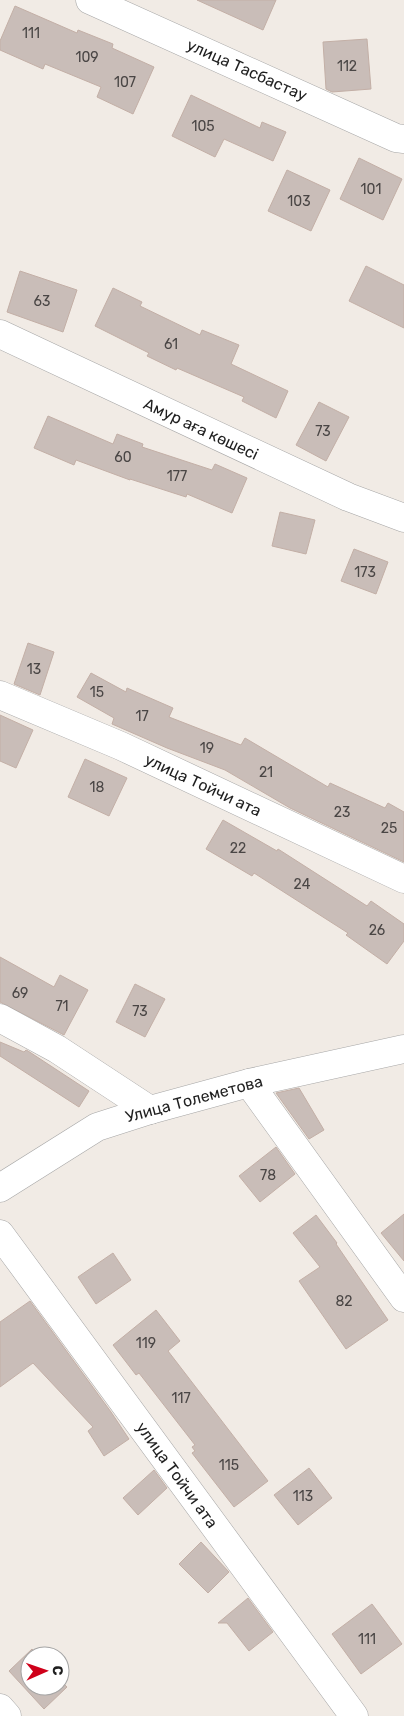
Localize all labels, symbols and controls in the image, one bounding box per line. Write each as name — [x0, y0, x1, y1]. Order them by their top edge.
house number: 111 — [22, 25, 40, 42]
street label: улица Тасбастау — [184, 35, 310, 105]
house number: 109 — [75, 49, 99, 66]
house number: 112 — [337, 58, 357, 75]
house number: 107 — [114, 74, 136, 91]
house number: 105 — [191, 118, 215, 135]
house number: 101 — [361, 181, 381, 198]
house number: 103 — [287, 193, 311, 210]
house number: 63 — [34, 293, 50, 310]
house number: 61 — [164, 336, 178, 353]
street label: Амур аға көшесі — [141, 394, 261, 464]
house number: 73 — [315, 423, 331, 440]
house number: 60 — [114, 449, 132, 466]
house number: 177 — [167, 468, 187, 485]
house number: 173 — [354, 564, 376, 581]
house number: 13 — [27, 661, 41, 678]
house number: 15 — [90, 684, 104, 701]
house number: 17 — [135, 708, 149, 725]
house number: 19 — [200, 740, 214, 757]
street label: улица Тойчи ата — [142, 750, 264, 820]
house number: 21 — [259, 764, 273, 781]
house number: 18 — [90, 779, 105, 796]
house number: 23 — [334, 804, 350, 821]
house number: 25 — [381, 820, 397, 837]
house number: 22 — [230, 840, 246, 857]
house number: 24 — [294, 876, 311, 893]
house number: 26 — [369, 922, 385, 939]
house number: 69 — [12, 985, 28, 1002]
house number: 71 — [55, 998, 69, 1015]
house number: 73 — [132, 1003, 148, 1020]
street label: Улица Толеметова — [123, 1072, 265, 1126]
house number: 78 — [260, 1167, 276, 1184]
house number: 82 — [335, 1293, 353, 1310]
house number: 119 — [136, 1335, 156, 1352]
house number: 117 — [171, 1390, 191, 1407]
street label: улица Тойчи ата — [132, 1418, 222, 1532]
house number: 115 — [219, 1457, 239, 1474]
house number: 113 — [293, 1488, 313, 1505]
house number: 111 — [358, 1631, 376, 1648]
north arrow — [20, 1646, 70, 1696]
text: С — [49, 1665, 66, 1676]

